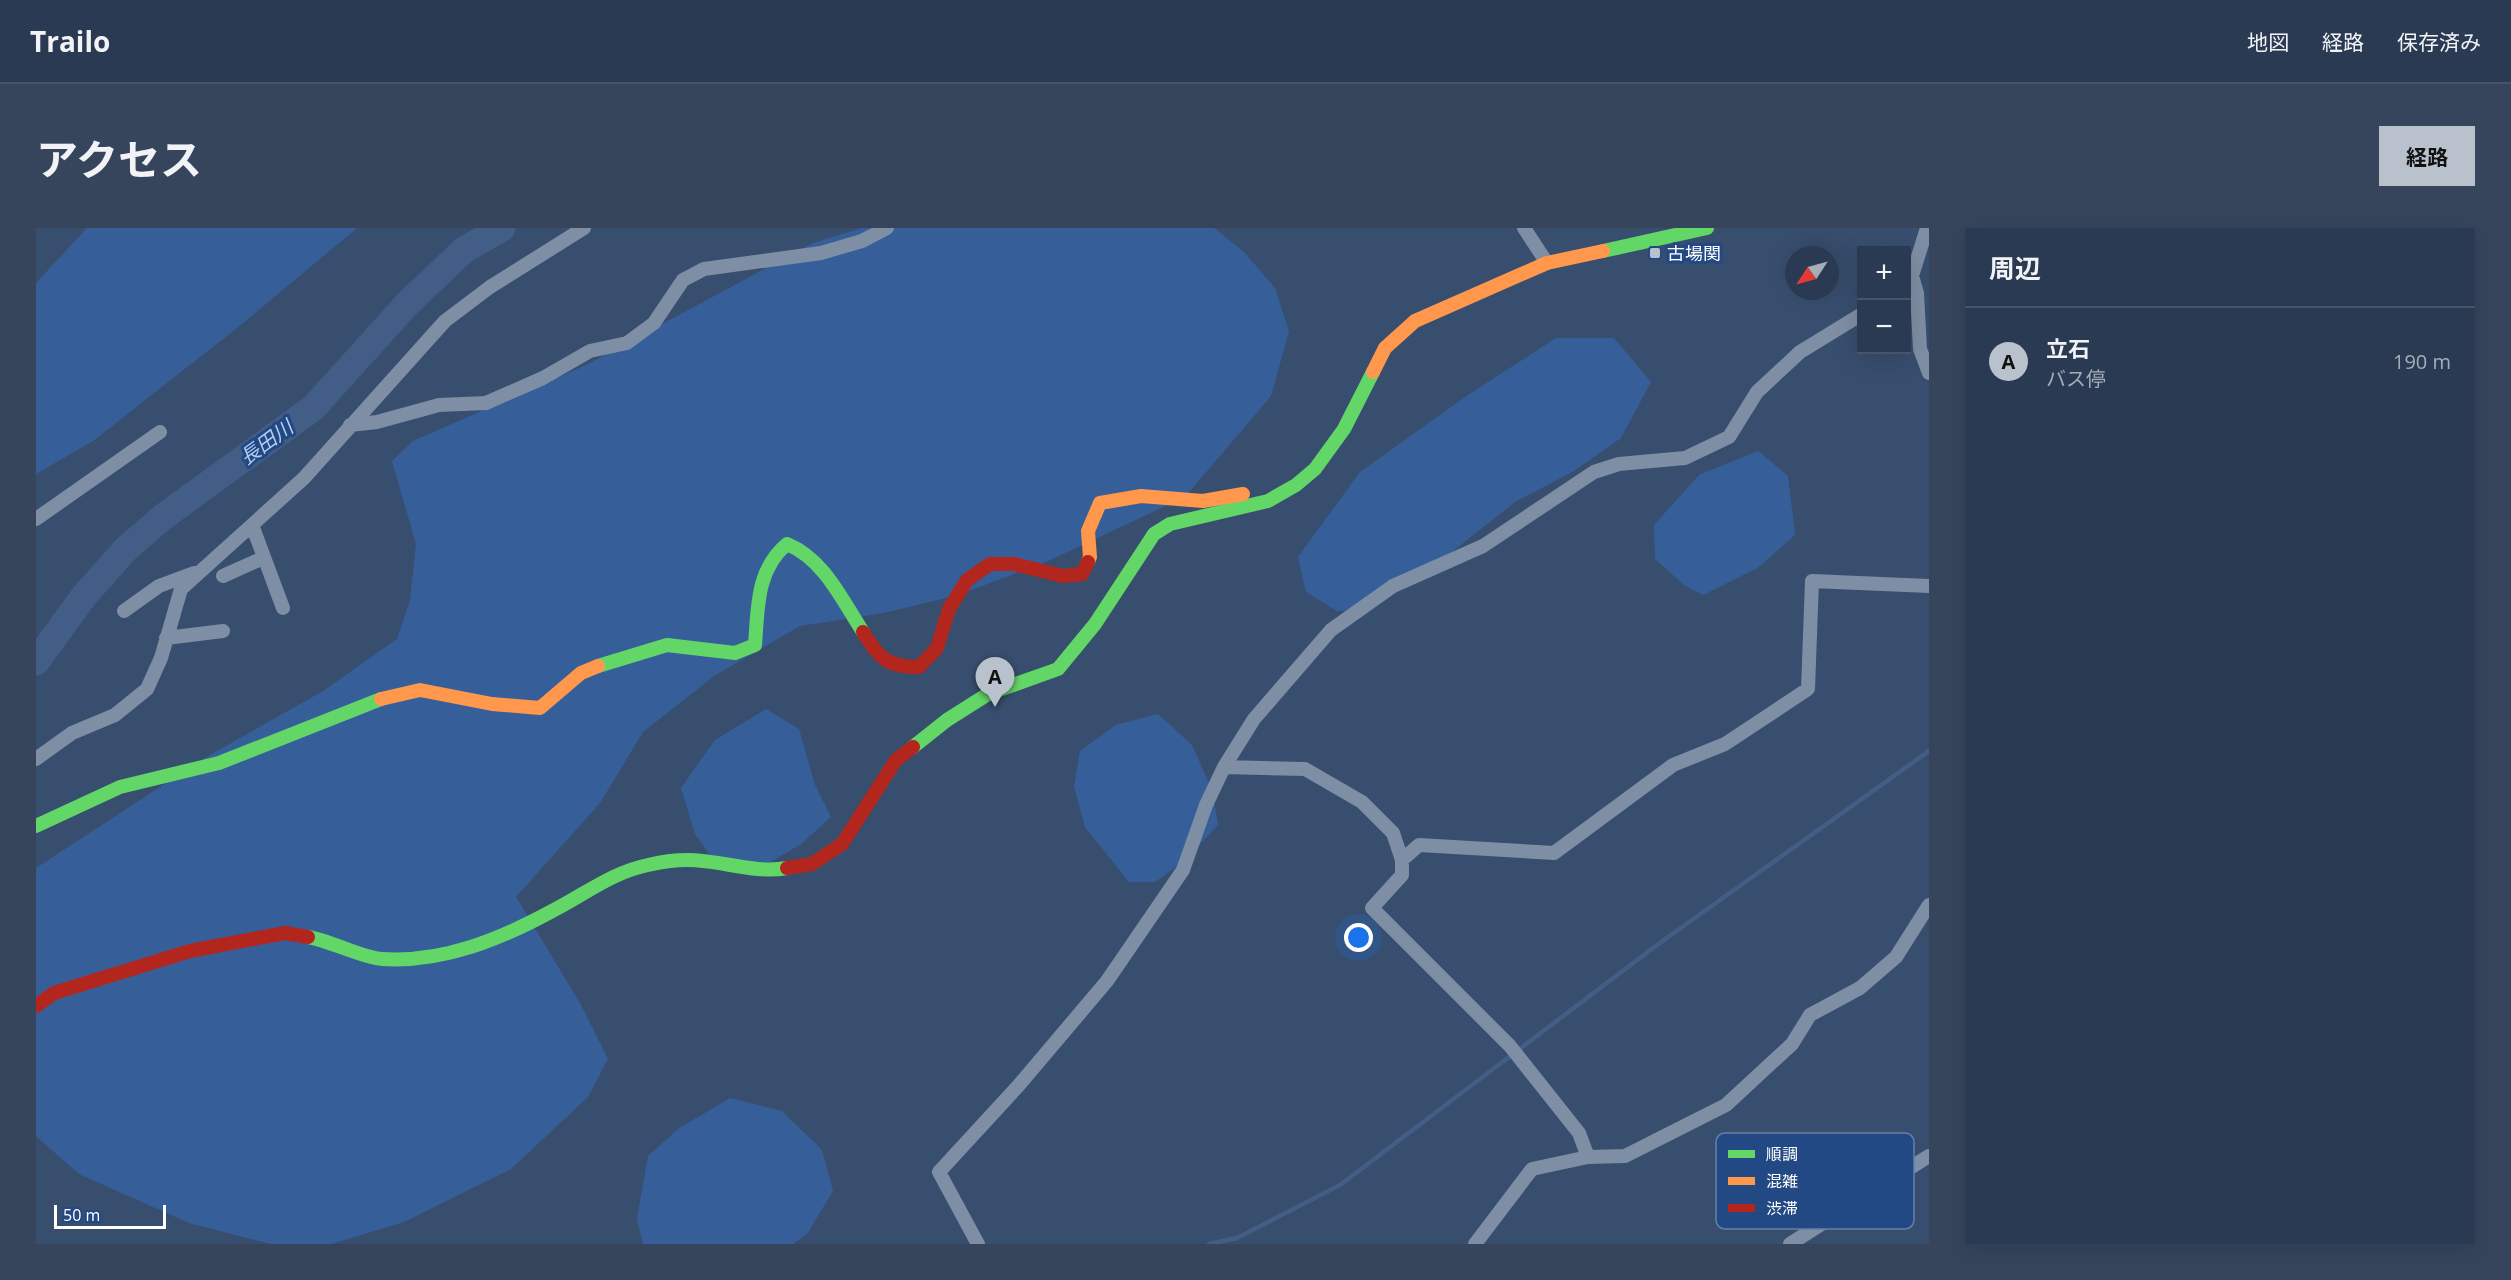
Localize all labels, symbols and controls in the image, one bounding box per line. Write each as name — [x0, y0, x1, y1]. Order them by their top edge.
text: Trailo — [30, 22, 110, 60]
text: 地図 — [2247, 28, 2289, 56]
text: 経路 — [2322, 28, 2364, 56]
text: 保存済み — [2397, 28, 2481, 56]
button: 経路 — [2379, 126, 2475, 186]
text: アクセス — [36, 130, 202, 187]
place label: 古場関 — [1667, 241, 1721, 265]
marker: 古場関 — [1648, 246, 1662, 260]
north arrow — [1785, 246, 1839, 300]
map controls — [1857, 246, 1911, 354]
button: + — [1857, 246, 1911, 300]
text: 周辺 — [1989, 250, 2041, 286]
button: − — [1857, 300, 1911, 354]
text: 立石 — [2046, 333, 2090, 363]
text: A — [2002, 348, 2015, 375]
text: 190 m — [2393, 348, 2451, 375]
text: バス停 — [2046, 365, 2106, 392]
water label: 長田川 — [234, 412, 300, 471]
pin: A — [976, 658, 1014, 707]
your location — [1344, 923, 1373, 952]
legend — [1716, 1133, 1914, 1229]
text: 順調 — [1766, 1143, 1798, 1165]
text: 混雑 — [1766, 1170, 1798, 1192]
text: 渋滞 — [1766, 1197, 1798, 1219]
scale bar — [54, 1202, 166, 1230]
text: 50 m — [63, 1204, 100, 1226]

